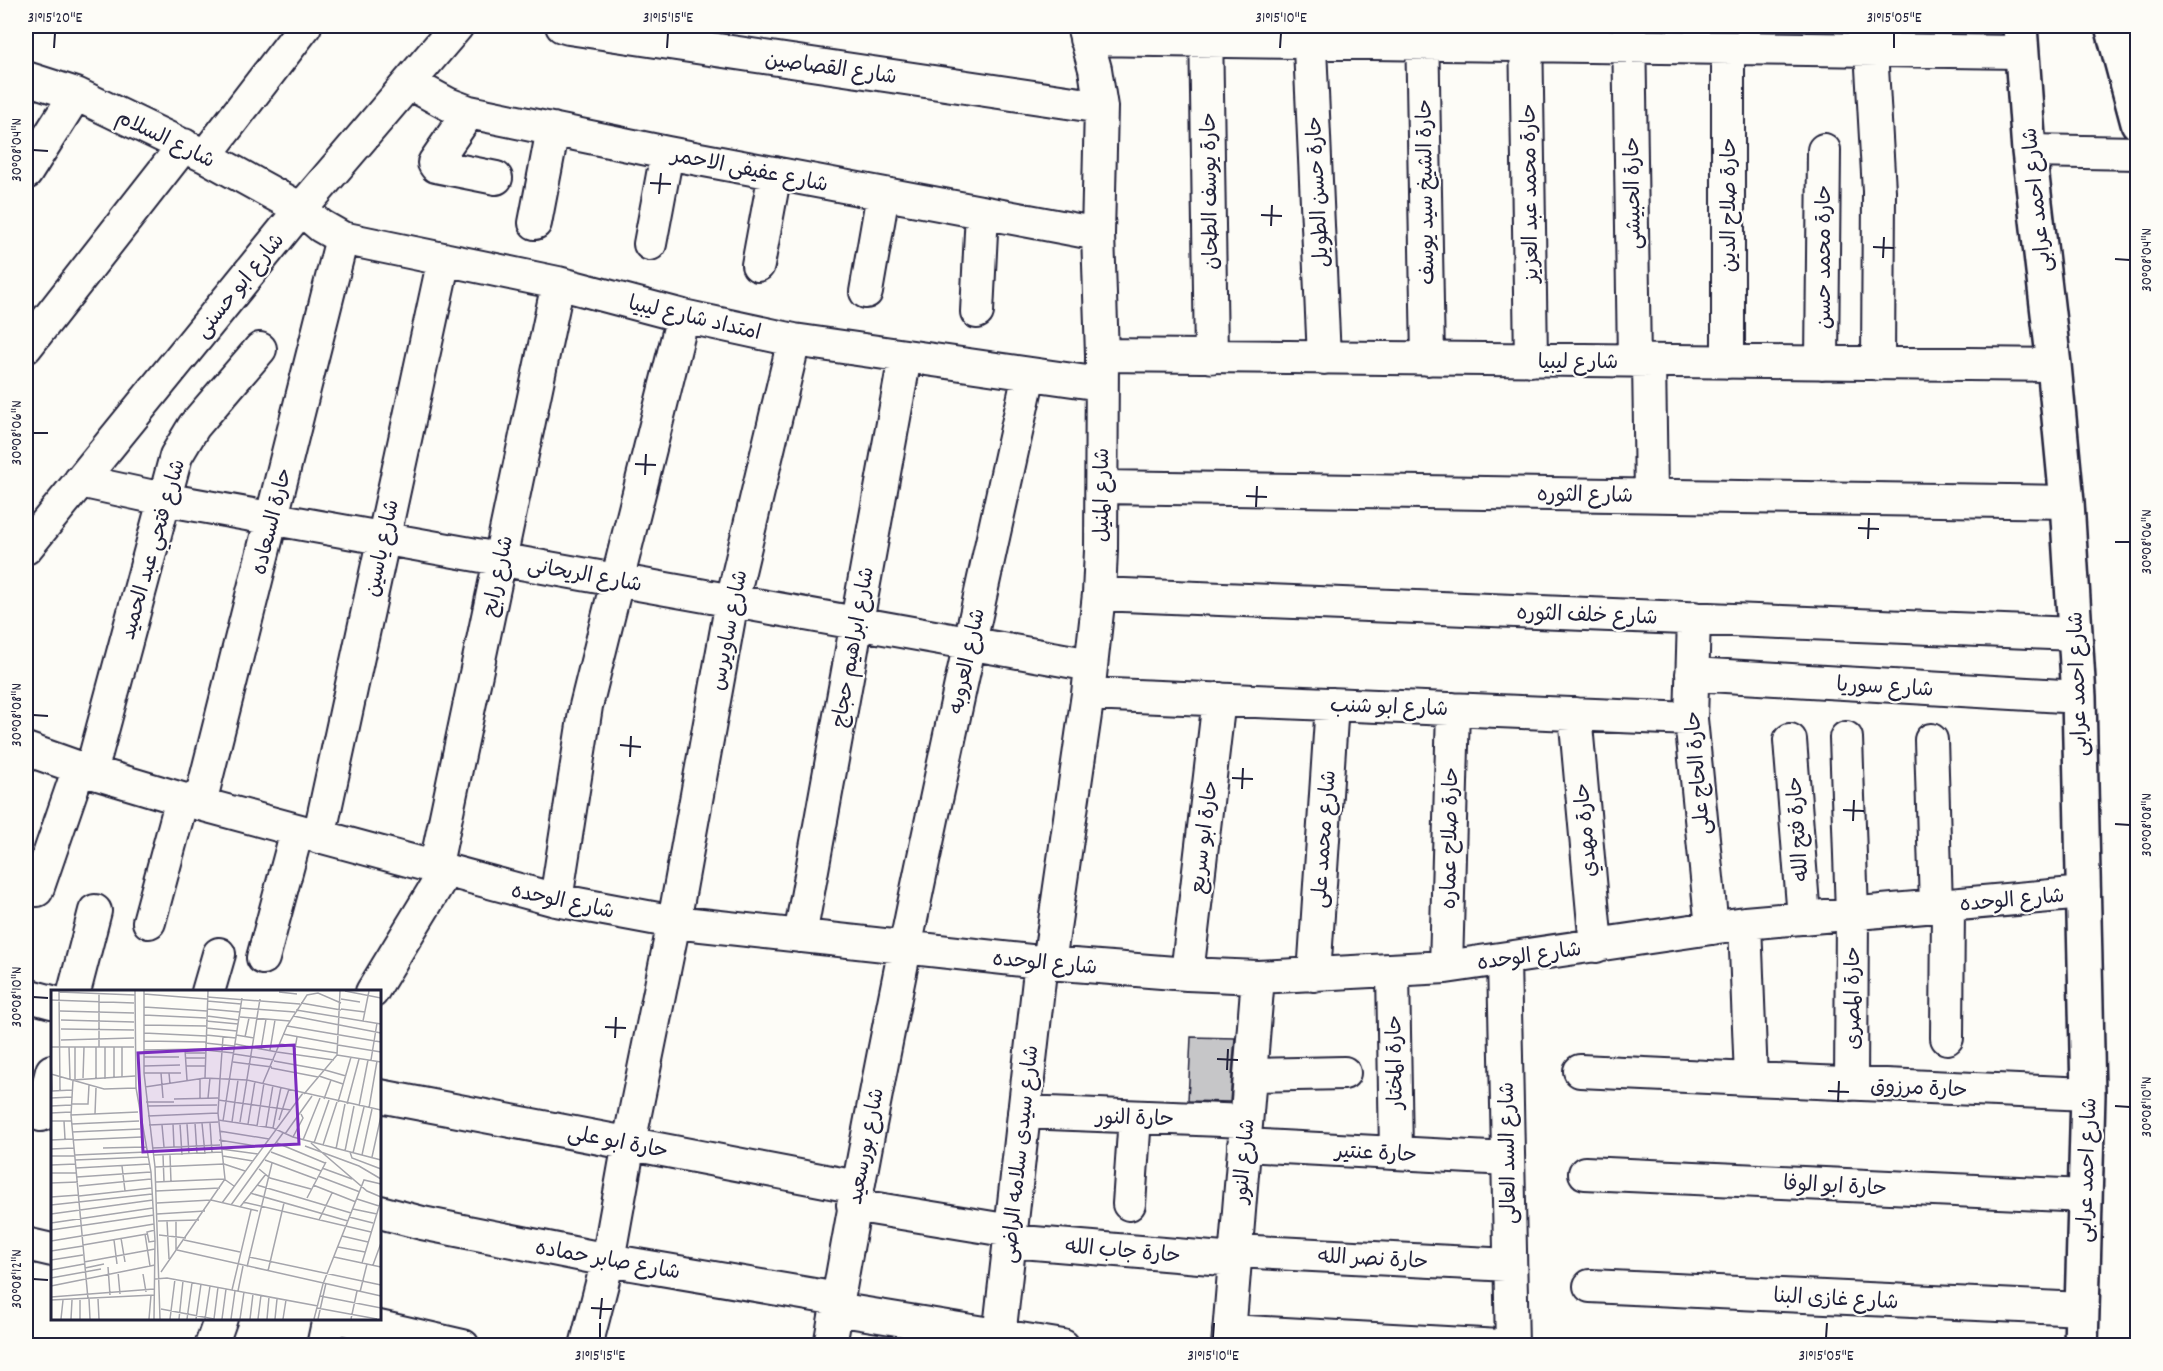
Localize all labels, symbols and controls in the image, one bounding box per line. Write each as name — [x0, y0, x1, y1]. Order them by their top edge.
text: 31°15'20"E — [28, 8, 83, 30]
text: 31°15'15"E — [643, 8, 693, 30]
text: 31°15'10"E — [1255, 8, 1307, 30]
text: 31°15'05"E — [1866, 8, 1922, 30]
street label: شارع القصاصين — [763, 46, 899, 94]
street label: حارة الشيخ سيد يوسف — [1411, 99, 1445, 285]
street label: حارة محمد عبد العزيز — [1515, 103, 1549, 285]
street label: شارع السلام — [110, 104, 219, 178]
street label: حارة يوسف الطحان — [1196, 112, 1228, 270]
street label: حارة حسن الطويل — [1301, 115, 1339, 268]
text: 30°08'04"N — [7, 118, 29, 182]
street label: شارع احمد عرابى — [2016, 126, 2061, 273]
street label: حارة الحبيشى — [1619, 136, 1651, 250]
street label: حارة صلاح الدين — [1716, 138, 1746, 272]
street label: شارع عفيفى الاحمر — [666, 142, 830, 202]
street label: حارة محمد حسن — [1811, 185, 1841, 329]
street label: شارع ابو حسنى — [189, 228, 293, 346]
text: 30°08'04"N — [2137, 228, 2159, 292]
street label: امتداد شارع ليبيا — [625, 290, 764, 350]
street label: شارع ليبيا — [1538, 349, 1618, 379]
text: 30°08'06"N — [7, 400, 29, 466]
street label: شارع المنيل — [1089, 448, 1119, 542]
street label: شارع فتحي عبد الحميد — [115, 456, 196, 644]
street label: حارة السعاده — [246, 465, 302, 578]
street label: شارع الثوره — [1537, 481, 1633, 513]
street label: شارع ياسين — [359, 497, 409, 600]
text: 30°08'06"N — [2137, 509, 2159, 575]
street label: شارع رابح — [477, 533, 523, 620]
street label: شارع الريحانى — [525, 552, 644, 602]
street label: شارع ابراهيم حجاج — [826, 565, 884, 730]
street label: شارع ساويرس — [705, 568, 757, 693]
street label: شارع خلف الثوره — [1516, 600, 1658, 634]
street label: شارع العروبه — [943, 606, 995, 717]
street label: شارع احمد عرابى — [2062, 611, 2098, 757]
street label: شارع سوريا — [1836, 671, 1934, 707]
text: 30°08'08"N — [7, 683, 29, 747]
street label: شارع ابو شنب — [1329, 692, 1449, 726]
street label: حارة الحاج على — [1680, 710, 1720, 836]
street label: حارة صلاح عماره — [1436, 767, 1468, 909]
street label: شارع محمد على — [1306, 769, 1346, 909]
street label: حارة فتح الله — [1781, 775, 1819, 882]
street label: حارة ابو سريع — [1184, 779, 1228, 896]
street label: حارة مهدي — [1569, 781, 1607, 878]
text: 30°08'08"N — [2137, 793, 2159, 857]
street label: شارع الوحده — [508, 877, 617, 929]
street label: شارع الوحده — [1959, 882, 2066, 922]
street label: شارع الوحده — [1475, 936, 1584, 980]
street label: شارع الوحده — [991, 945, 1098, 985]
street label: حارة المصرى — [1840, 946, 1870, 1050]
text: 30°08'10"N — [7, 966, 29, 1028]
inset map — [51, 990, 381, 1320]
street label: حارة المختار — [1381, 1015, 1413, 1111]
street label: شارع سيدى سلامه الراضى — [996, 1044, 1048, 1265]
street label: حارة مرزوق — [1869, 1072, 1968, 1108]
text: 30°08'10"N — [2137, 1076, 2159, 1138]
street label: شارع السد العالى — [1494, 1082, 1526, 1224]
street label: شارع بورسعيد — [842, 1086, 894, 1207]
street label: شارع احمد عرابى — [2071, 1097, 2107, 1243]
street label: حارة النور — [1093, 1104, 1174, 1136]
street label: شارع النور — [1227, 1118, 1265, 1207]
street label: حارة ابو على — [565, 1120, 670, 1168]
street label: حارة عنتير — [1332, 1138, 1418, 1172]
street label: حارة ابو الوفا — [1782, 1170, 1888, 1206]
street label: حارة جاب الله — [1064, 1233, 1182, 1273]
street label: شارع صابر حماده — [533, 1234, 682, 1289]
street label: حارة نصر الله — [1317, 1243, 1429, 1279]
text: 30°08'12"N — [7, 1249, 29, 1309]
street label: شارع غازى البنا — [1773, 1283, 1899, 1319]
text: 31°15'15"E — [575, 1346, 625, 1368]
text: 31°15'10"E — [1187, 1346, 1239, 1368]
text: 31°15'05"E — [1798, 1346, 1854, 1368]

